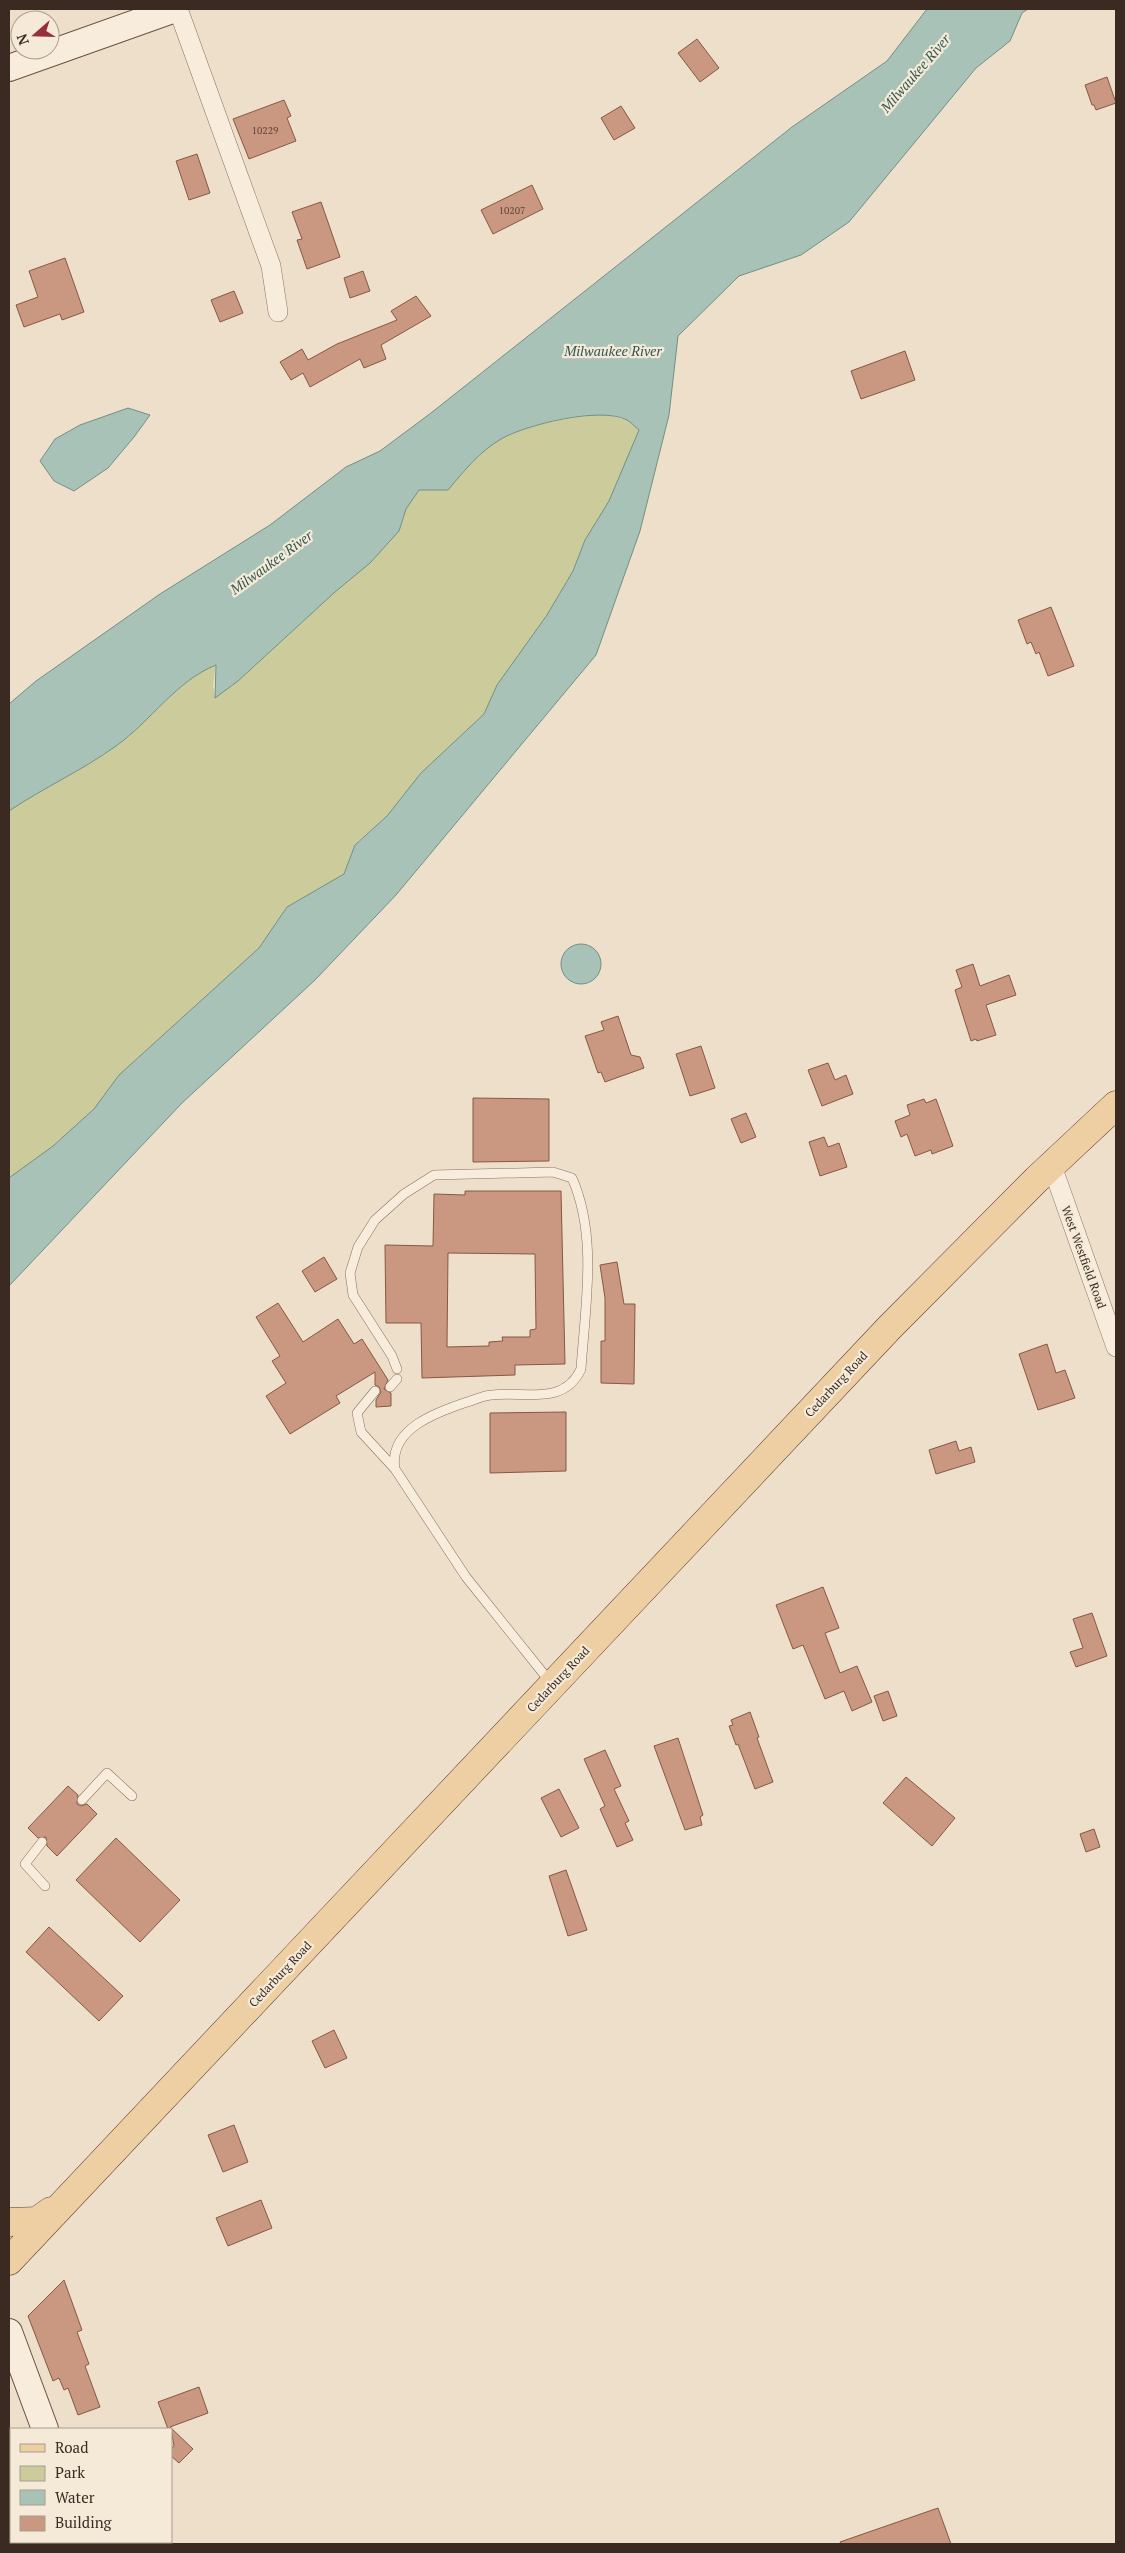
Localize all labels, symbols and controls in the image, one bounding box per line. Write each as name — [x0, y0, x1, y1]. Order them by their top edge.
north arrow — [10, 10, 60, 60]
water label: Milwaukee River — [875, 30, 955, 117]
text: N — [11, 31, 33, 48]
house number: 10229 — [252, 124, 278, 137]
house number: 10207 — [499, 204, 525, 217]
water label: Milwaukee River — [563, 341, 662, 360]
water label: Milwaukee River — [225, 525, 317, 599]
street label: West Westfield Road — [1058, 1204, 1110, 1311]
street label: Cedarburg Road — [802, 1348, 871, 1420]
street label: Cedarburg Road — [524, 1643, 593, 1715]
street label: Cedarburg Road — [246, 1938, 315, 2010]
legend — [10, 2428, 172, 2543]
text: Road — [55, 2437, 88, 2457]
text: Park — [55, 2462, 85, 2482]
text: Water — [55, 2487, 95, 2507]
text: Building — [55, 2512, 113, 2532]

